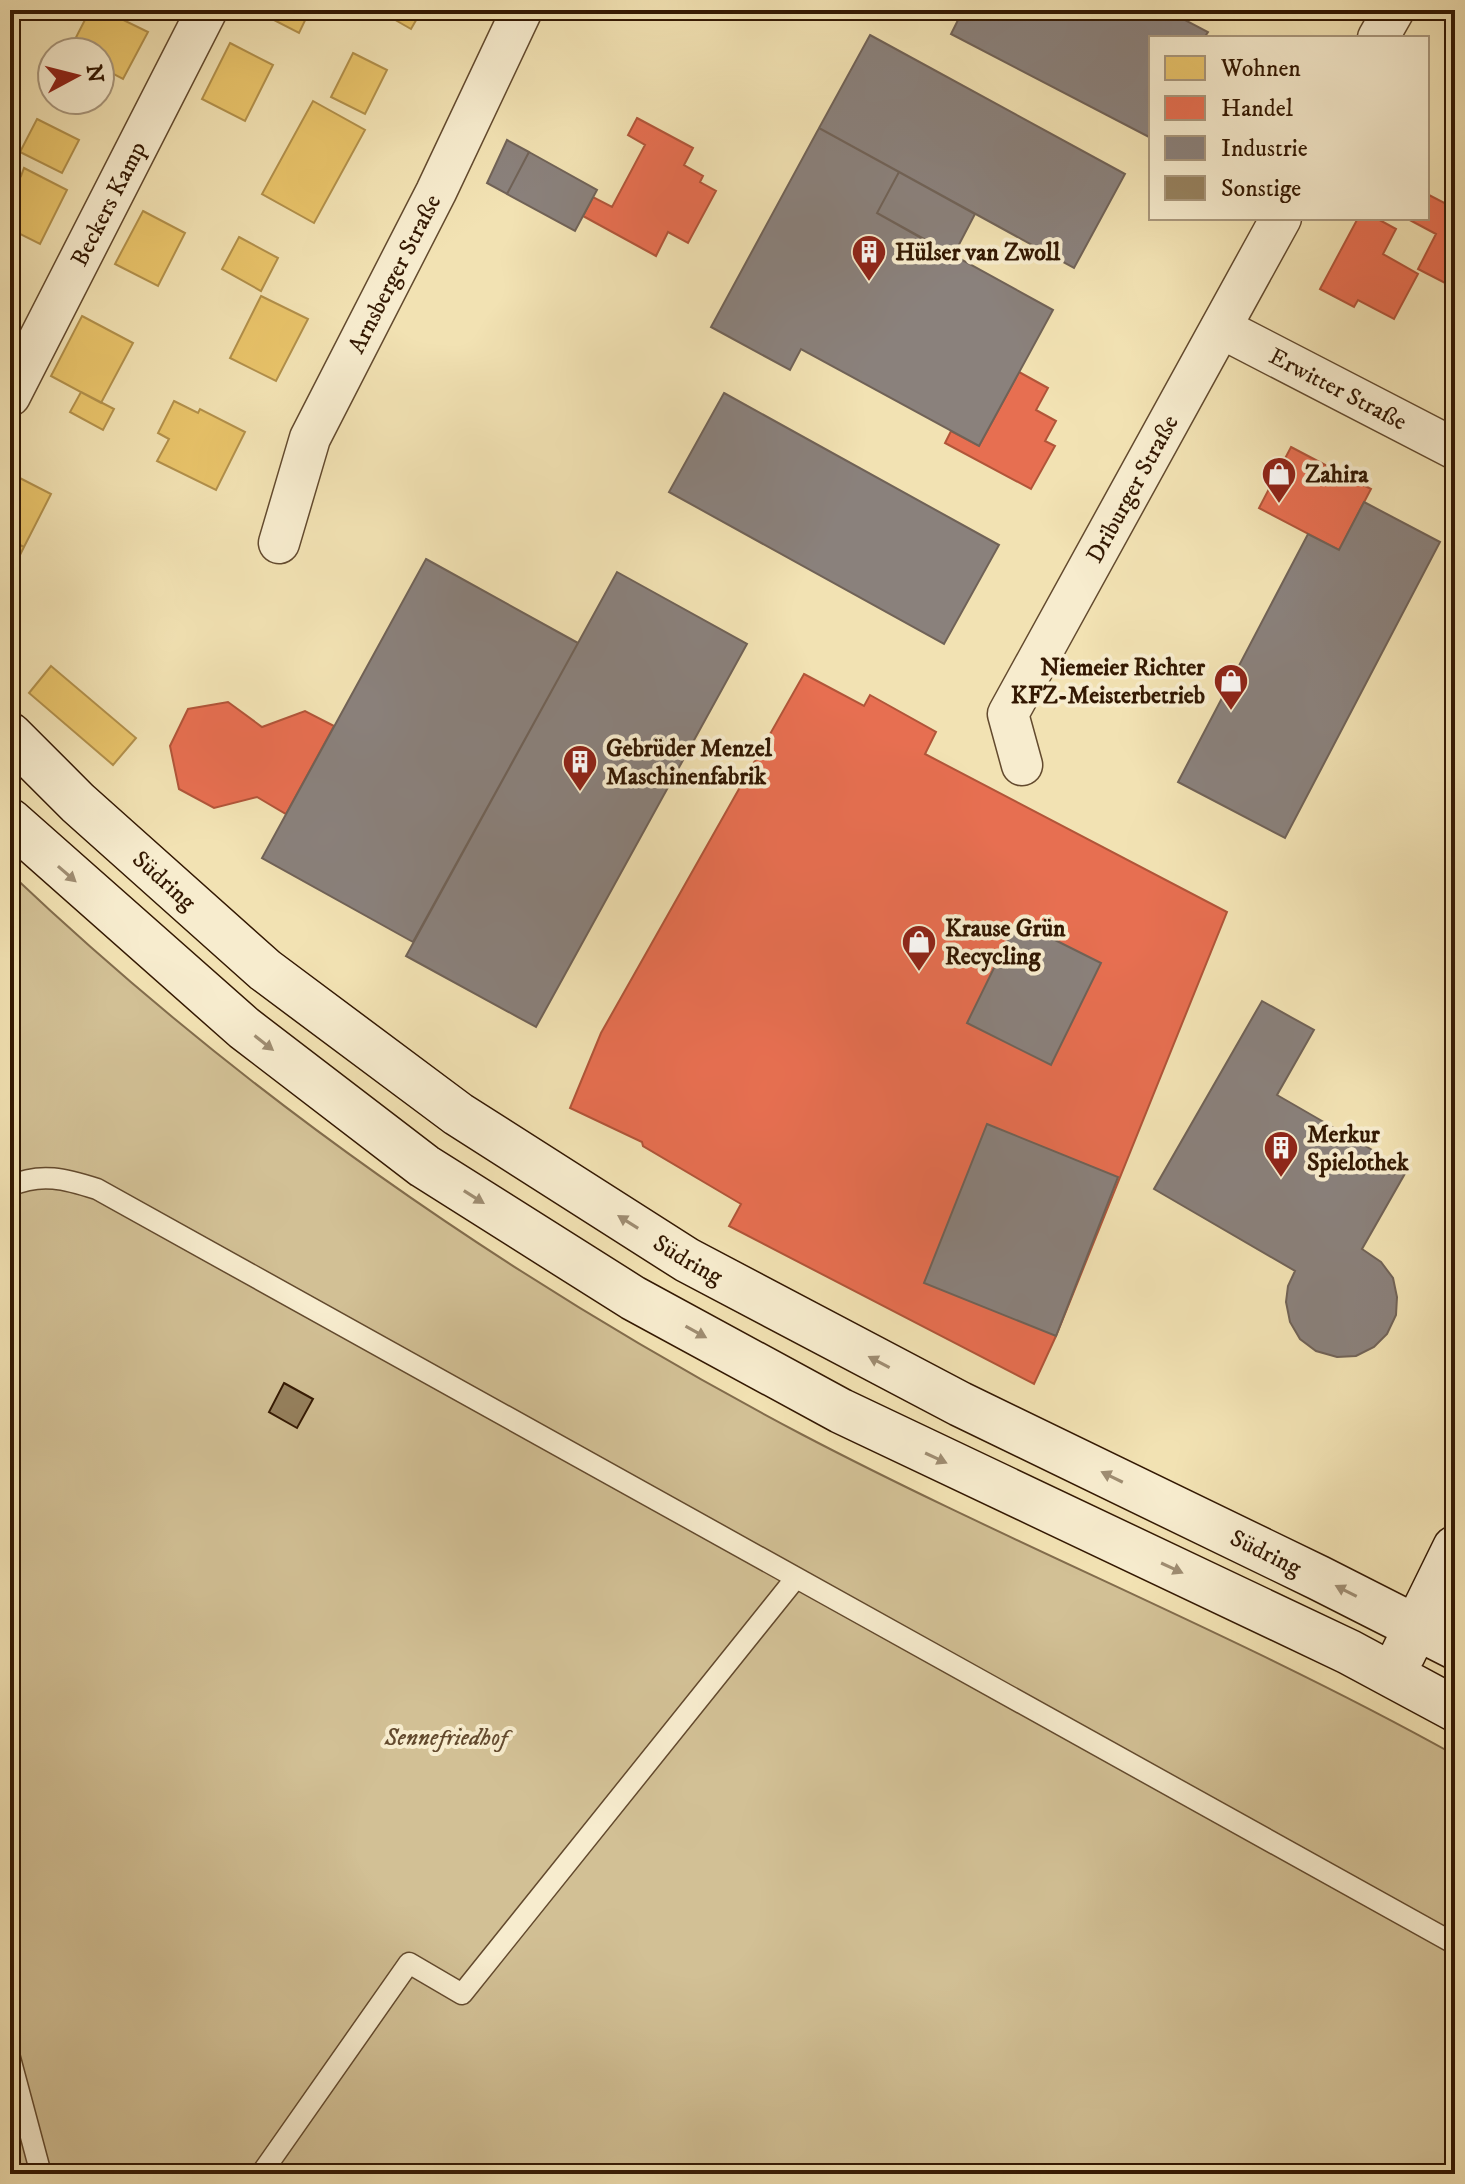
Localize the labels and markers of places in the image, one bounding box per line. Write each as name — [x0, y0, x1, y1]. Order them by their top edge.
building icon: Hülser van Zwoll — [850, 233, 888, 283]
place label: Hülser van Zwoll — [895, 238, 1061, 268]
shop icon: Zahira — [1260, 455, 1298, 505]
place label: Zahira — [1305, 460, 1369, 490]
place label: Niemeier Richter KFZ-Meisterbetrieb — [1011, 653, 1206, 711]
shop icon: Niemeier Richter KFZ-Meisterbetrieb — [1212, 662, 1250, 712]
place label: Gebrüder Menzel Maschinenfabrik — [606, 734, 773, 792]
building icon: Gebrüder Menzel Maschinenfabrik — [561, 743, 599, 793]
place label: Krause Grün Recycling — [945, 914, 1066, 972]
shop icon: Krause Grün Recycling — [900, 923, 938, 973]
place label: Merkur Spielothek — [1307, 1120, 1410, 1178]
building icon: Merkur Spielothek — [1262, 1129, 1300, 1179]

